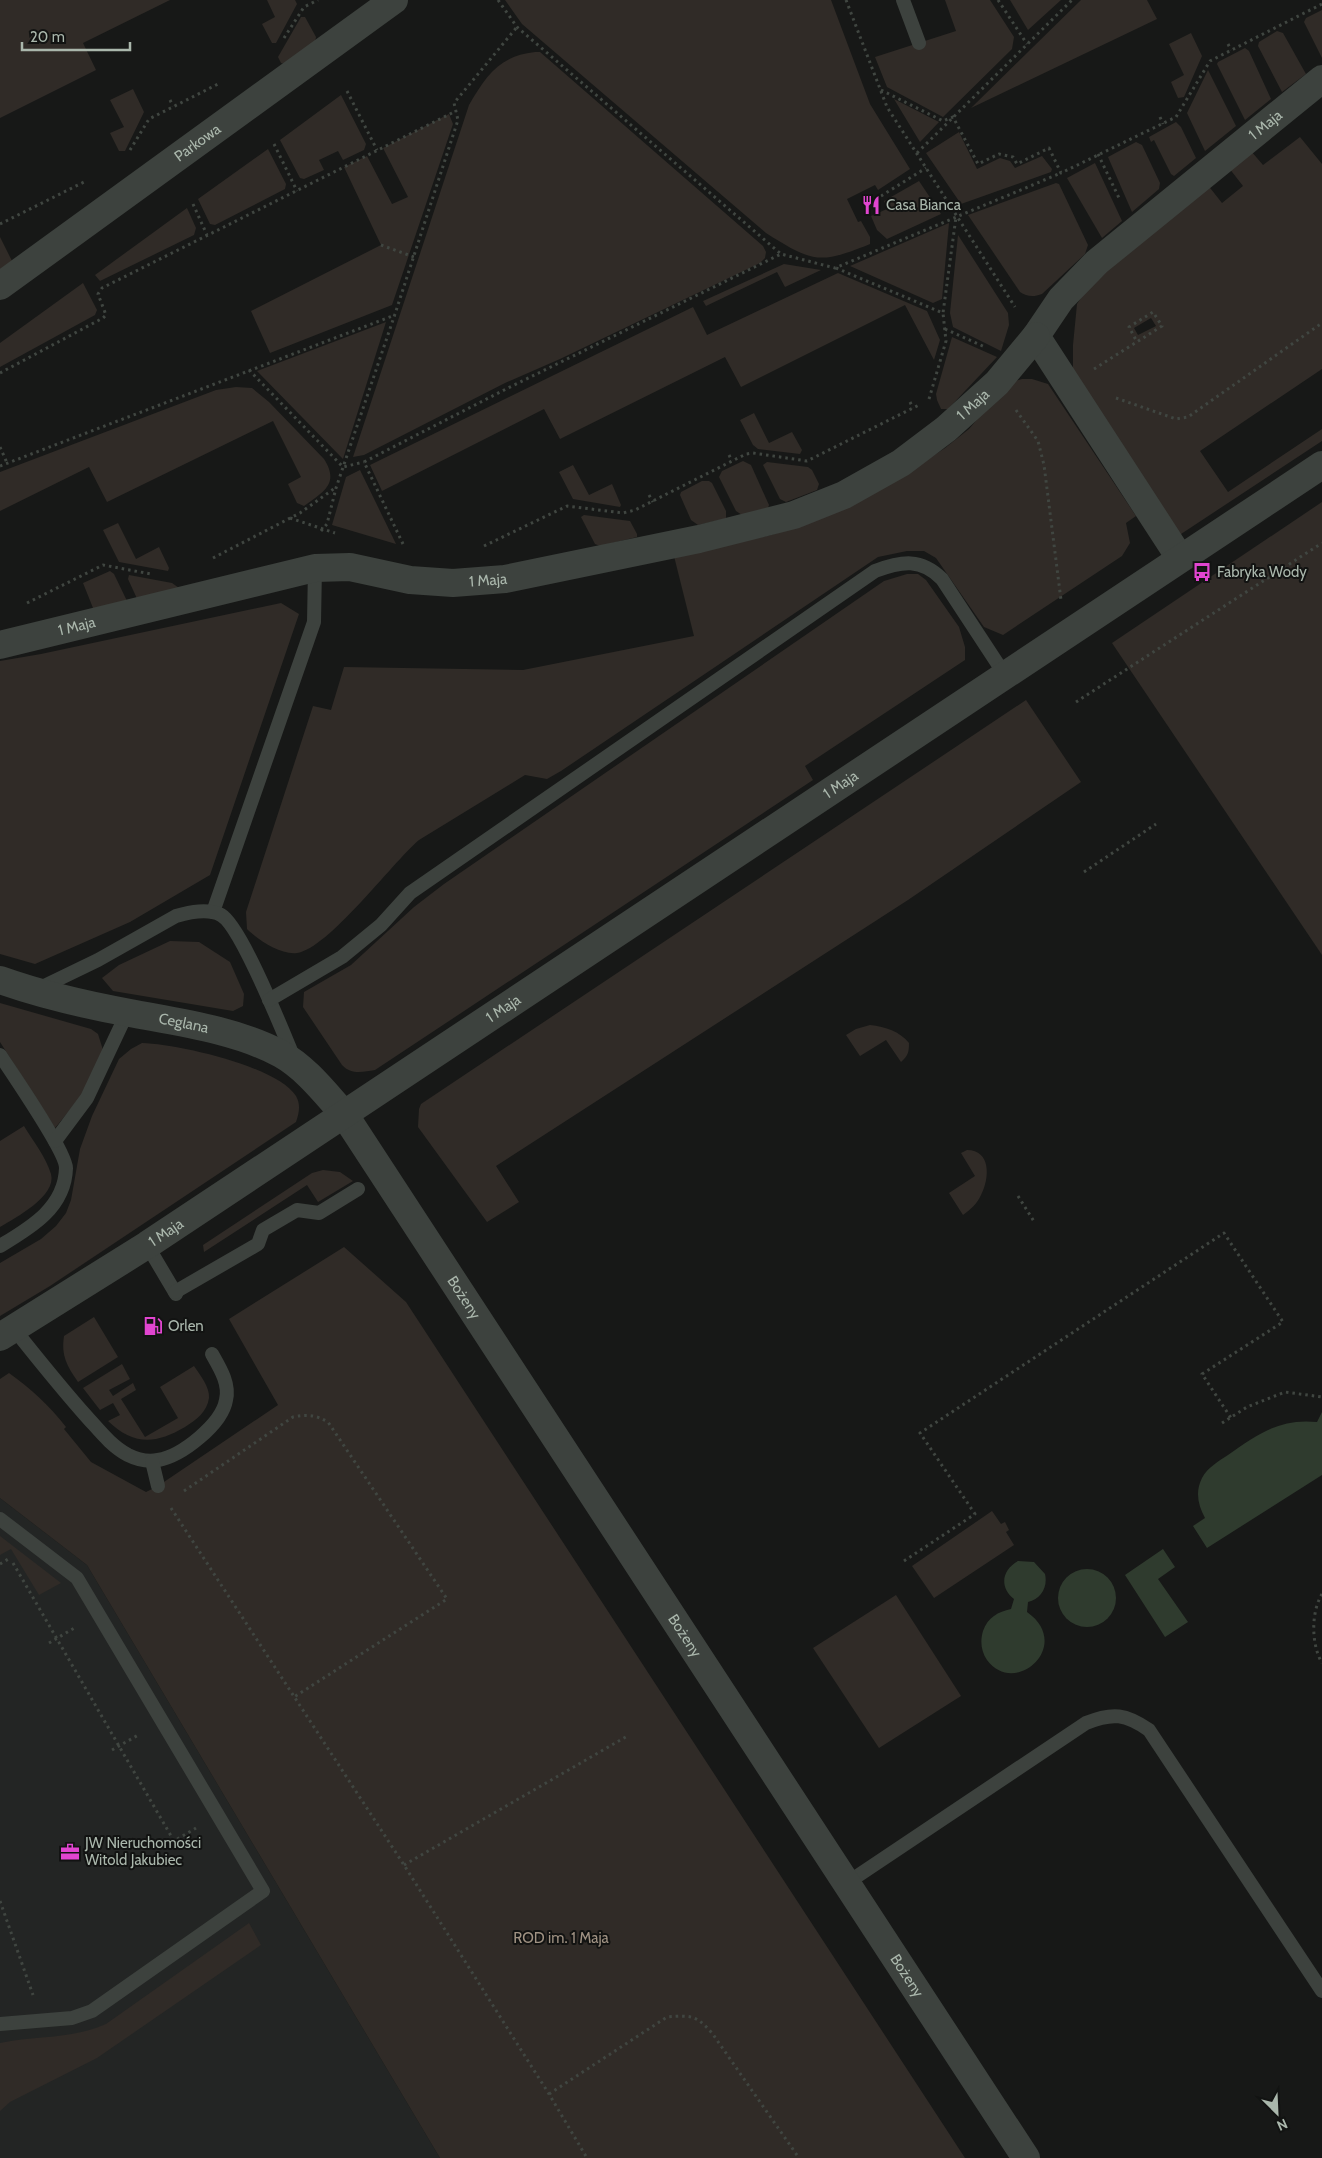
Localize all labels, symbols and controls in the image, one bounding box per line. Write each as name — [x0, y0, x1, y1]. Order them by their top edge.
scale bar — [22, 20, 130, 52]
text: 20 m — [30, 28, 65, 46]
street label: 1 Maja — [1245, 106, 1286, 144]
street label: Parkowa — [171, 119, 225, 165]
restaurant icon: Casa Bianca — [860, 194, 882, 216]
place label: Casa Bianca — [886, 196, 962, 214]
street label: 1 Maja — [953, 385, 994, 424]
bus stop icon: Fabryka Wody — [1191, 561, 1213, 583]
place label: Fabryka Wody — [1217, 563, 1307, 581]
street label: 1 Maja — [468, 570, 509, 591]
street label: 1 Maja — [56, 613, 98, 639]
street label: 1 Maja — [820, 766, 862, 803]
street label: 1 Maja — [482, 990, 525, 1027]
street label: Ceglana — [157, 1009, 211, 1037]
street label: 1 Maja — [145, 1214, 187, 1251]
street label: Bożeny — [443, 1273, 485, 1323]
fuel station icon: Orlen — [142, 1315, 164, 1337]
place label: Orlen — [168, 1317, 204, 1335]
street label: Bożeny — [664, 1611, 706, 1661]
place label: JW Nieruchomości Witold Jakubiec — [84, 1834, 201, 1869]
office icon: JW Nieruchomości Witold Jakubiec — [59, 1841, 81, 1863]
park label: ROD im. 1 Maja — [513, 1929, 610, 1947]
street label: Bożeny — [886, 1951, 928, 2001]
north arrow — [1252, 2088, 1302, 2138]
text: N — [1274, 2115, 1290, 2135]

